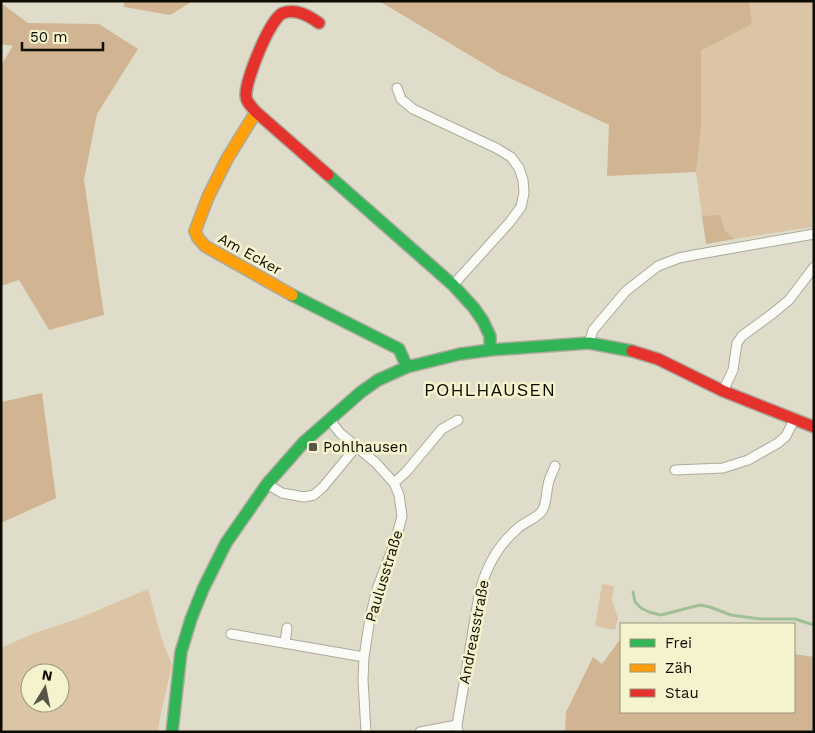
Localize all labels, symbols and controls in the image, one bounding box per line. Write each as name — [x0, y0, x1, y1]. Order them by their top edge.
scale bar — [22, 20, 104, 52]
text: 50 m — [30, 28, 67, 46]
street label: Am Ecker — [215, 229, 285, 279]
district label: POHLHAUSEN — [424, 379, 556, 400]
place label: Pohlhausen — [323, 438, 408, 456]
marker: Pohlhausen — [307, 441, 319, 453]
street label: Paulusstraße — [361, 528, 407, 624]
street label: Andreasstraße — [455, 578, 493, 686]
legend — [620, 623, 795, 713]
text: Frei — [665, 634, 692, 652]
text: Zäh — [665, 659, 692, 677]
north arrow — [20, 663, 70, 713]
text: N — [41, 666, 54, 684]
text: Stau — [665, 684, 699, 702]

